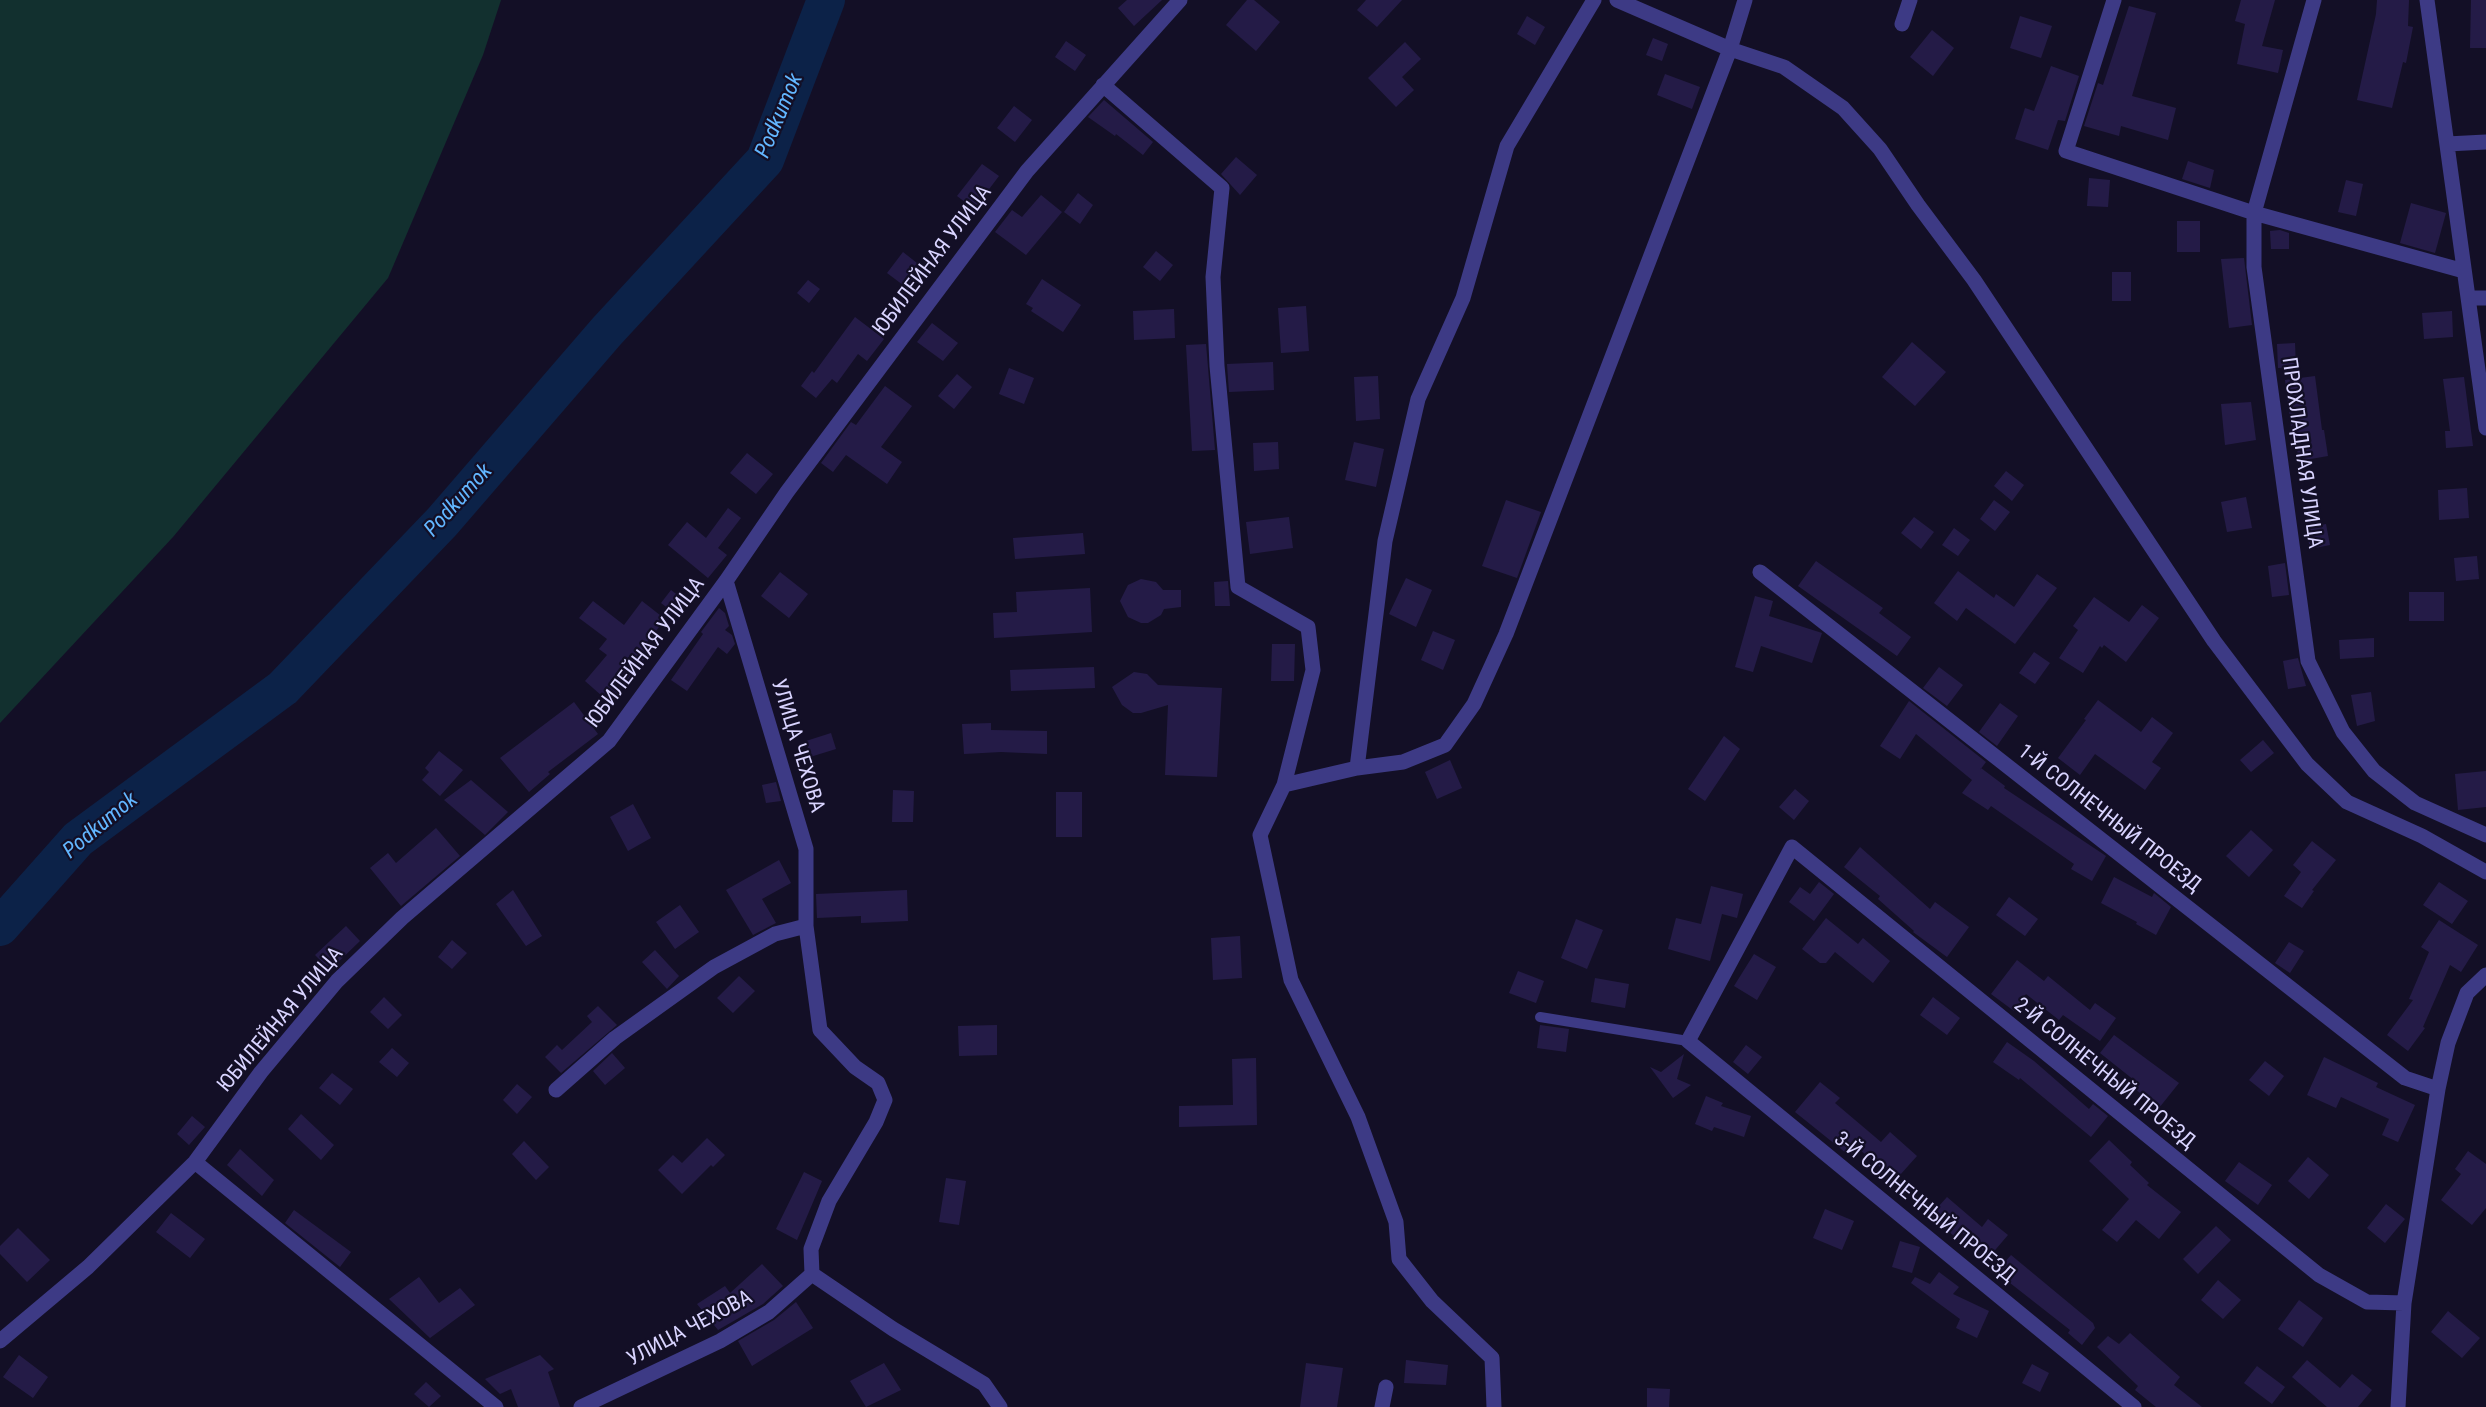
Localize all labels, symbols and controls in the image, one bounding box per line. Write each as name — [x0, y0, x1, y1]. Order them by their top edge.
water label: Podkumok — [750, 70, 810, 162]
street label: ЮБИЛЕЙНАЯ УЛИЦА — [868, 181, 998, 341]
street label: ПРОХЛАДНАЯ УЛИЦА — [2275, 356, 2327, 550]
water label: Podkumok — [419, 459, 499, 543]
street label: ЮБИЛЕЙНАЯ УЛИЦА — [581, 573, 711, 733]
street label: УЛИЦА ЧЕХОВА — [765, 676, 829, 816]
street label: 1-Й СОЛНЕЧНЫЙ ПРОЕЗД — [2012, 740, 2206, 898]
water label: Podkumok — [58, 787, 144, 865]
street label: ЮБИЛЕЙНАЯ УЛИЦА — [213, 942, 349, 1098]
street label: 2-Й СОЛНЕЧНЫЙ ПРОЕЗД — [2008, 993, 2200, 1155]
street label: 3-Й СОЛНЕЧНЫЙ ПРОЕЗД — [1828, 1127, 2020, 1289]
street label: УЛИЦА ЧЕХОВА — [623, 1285, 757, 1373]

